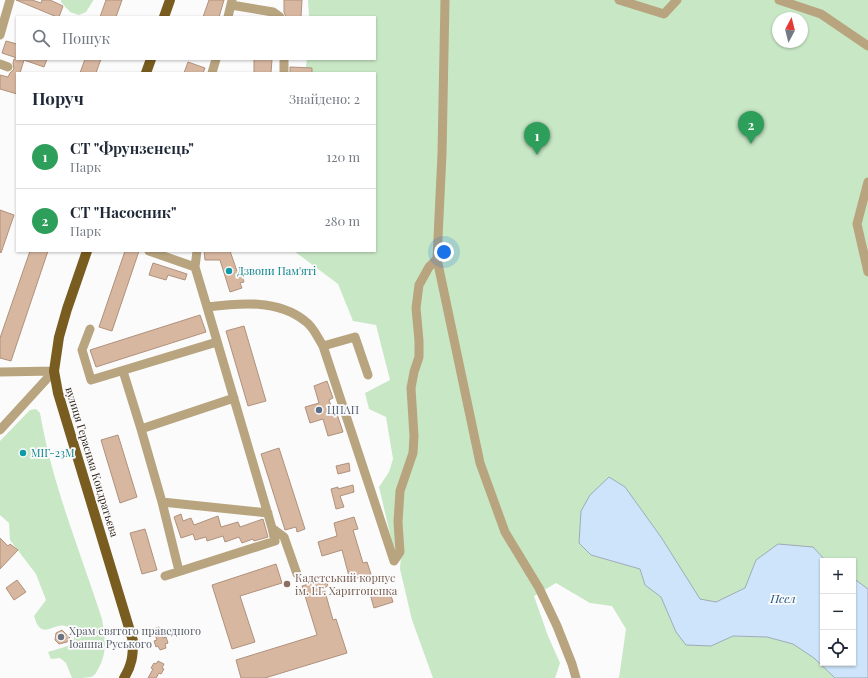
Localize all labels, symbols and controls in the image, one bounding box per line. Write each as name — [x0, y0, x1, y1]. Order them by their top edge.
north arrow — [772, 12, 808, 48]
search box — [16, 16, 376, 60]
icon: search — [30, 27, 52, 49]
text: Пошук — [62, 28, 110, 48]
text: Поруч — [32, 87, 84, 109]
text: Знайдено: 2 — [289, 90, 360, 107]
pin: 2 — [738, 111, 764, 144]
pin: 1 — [524, 122, 550, 155]
text: СТ "Фрунзенець" — [70, 138, 194, 158]
text: 1 — [43, 148, 47, 165]
text: 120 m — [326, 148, 360, 165]
text: Парк — [70, 158, 101, 175]
text: СТ "Насосник" — [70, 202, 176, 222]
text: 2 — [42, 212, 48, 229]
text: 280 m — [324, 212, 360, 229]
text: Парк — [70, 222, 101, 239]
your location — [434, 242, 454, 262]
place label: Дзвони Пам'яті — [237, 263, 316, 278]
marker: Дзвони Пам'яті — [224, 266, 234, 276]
street label: вулиця Герасима Кондратьєва — [62, 385, 123, 539]
place label: ЦНАП — [327, 402, 359, 417]
marker: ЦНАП — [314, 405, 324, 415]
place label: МІГ-23М — [31, 445, 75, 460]
marker: МІГ-23М — [18, 448, 28, 458]
map controls — [820, 558, 856, 666]
button: + — [820, 558, 856, 594]
place label: Кадетський корпус ім. І.Г. Харитоненка — [295, 570, 398, 598]
marker: Кадетський корпус ім. І.Г. Харитоненка — [282, 579, 292, 589]
water label: Псел — [769, 590, 796, 606]
button: − — [820, 594, 856, 630]
place label: Храм святого праведного Іоанна Руського — [69, 623, 201, 651]
button: locate — [820, 630, 856, 666]
marker: Храм святого праведного Іоанна Руського — [56, 632, 66, 642]

